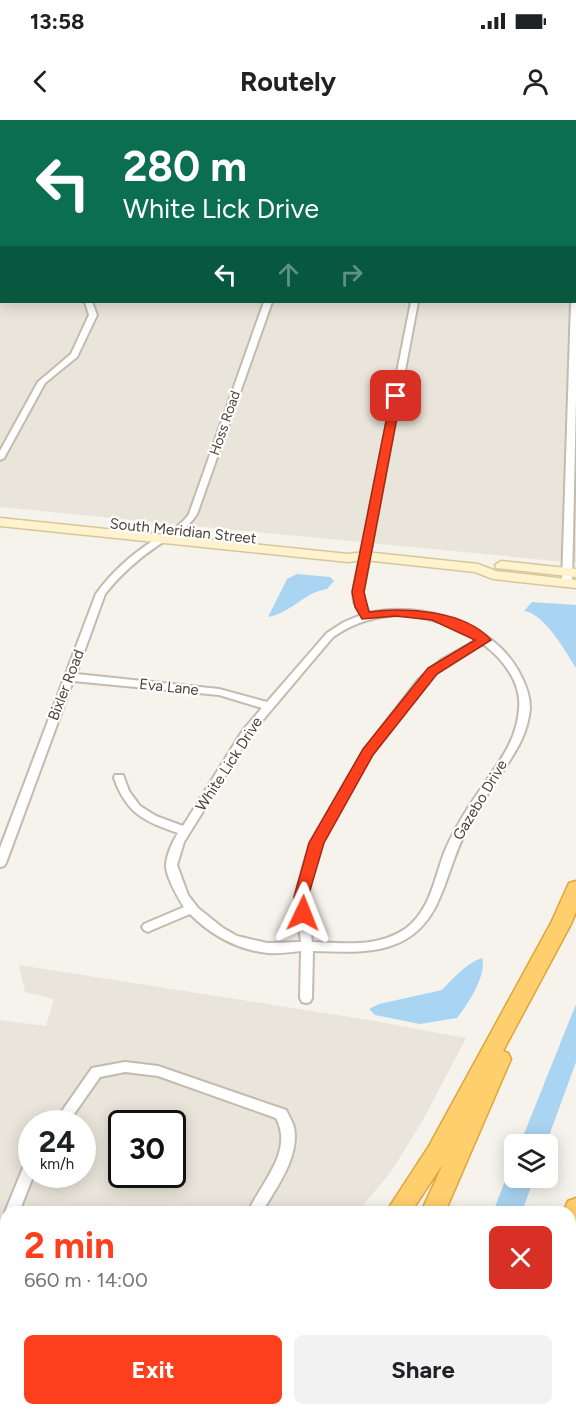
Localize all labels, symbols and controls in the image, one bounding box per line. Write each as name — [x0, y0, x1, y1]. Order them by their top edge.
text: 13:58 — [30, 8, 84, 35]
icon: back — [24, 65, 57, 98]
text: Routely — [240, 65, 336, 98]
icon: person — [519, 65, 552, 98]
text: 280 m — [123, 141, 247, 192]
icon: left — [24, 144, 102, 222]
text: White Lick Drive — [123, 192, 319, 225]
icon: left — [209, 258, 242, 291]
icon: ahead — [272, 258, 305, 291]
icon: right — [335, 258, 368, 291]
pin — [370, 370, 421, 421]
icon: arrive — [379, 379, 412, 412]
street label: Hoss Road — [206, 388, 244, 458]
street label: South Meridian Street — [109, 514, 258, 548]
street label: Bixler Road — [44, 647, 88, 723]
street label: Eva Lane — [138, 675, 200, 699]
street label: White Lick Drive — [192, 713, 266, 815]
street label: Gazebo Drive — [449, 757, 511, 843]
position arrow — [271, 881, 335, 945]
speed limit sign: 30 — [108, 1110, 186, 1188]
text: 24 — [39, 1123, 75, 1160]
map controls — [504, 1134, 558, 1188]
button: layers — [504, 1134, 558, 1188]
text: km/h — [40, 1155, 74, 1173]
text: 2 min — [24, 1224, 115, 1267]
button: close — [489, 1226, 552, 1289]
text: 660 m · 14:00 — [24, 1268, 148, 1292]
button: Exit — [24, 1335, 282, 1404]
button: Share — [294, 1335, 552, 1404]

